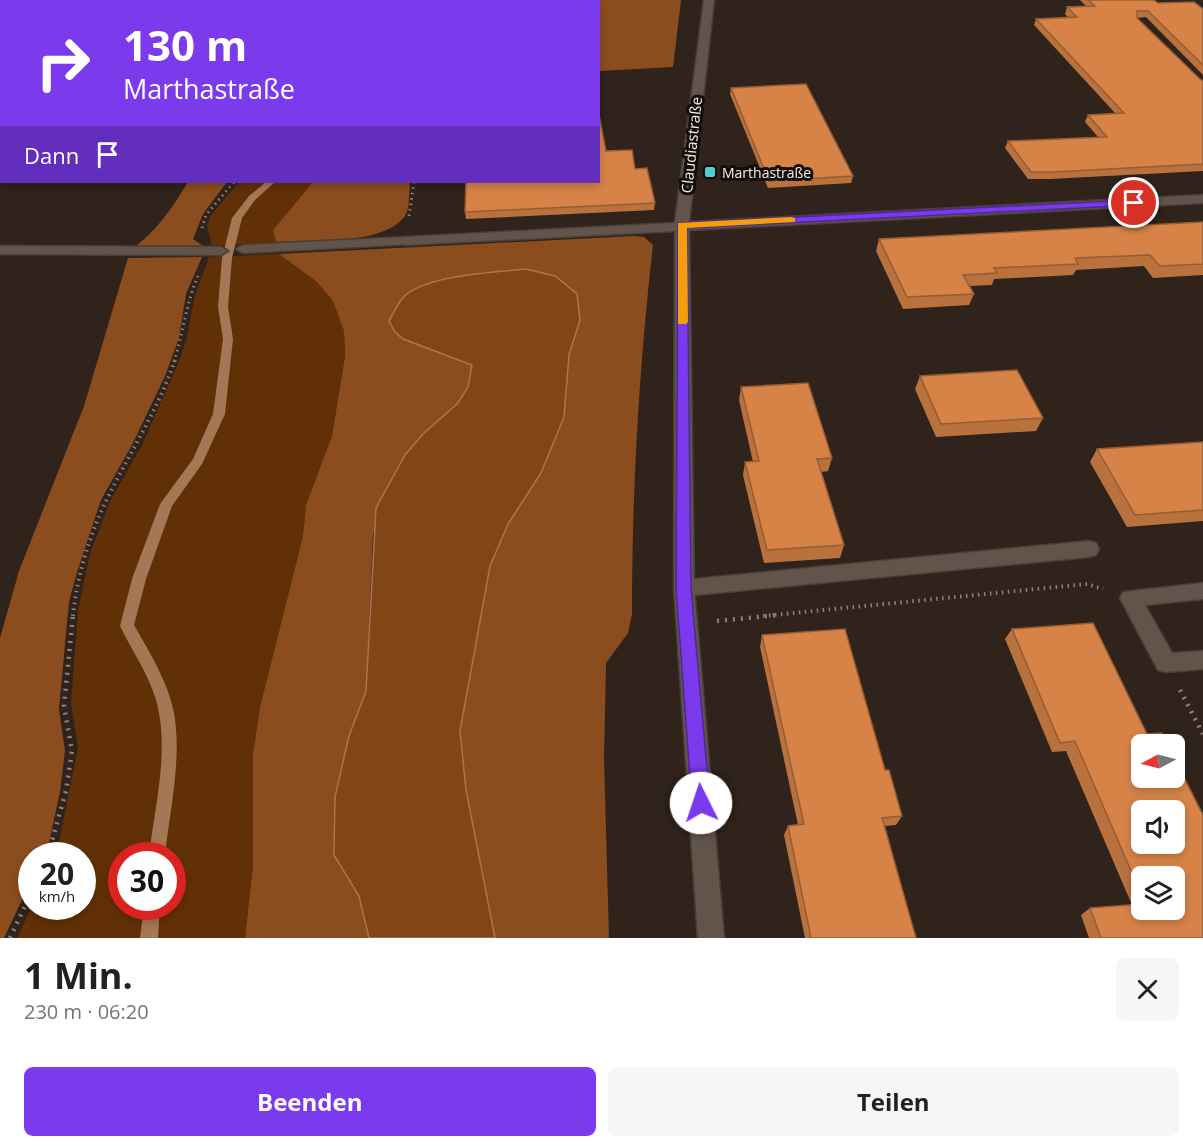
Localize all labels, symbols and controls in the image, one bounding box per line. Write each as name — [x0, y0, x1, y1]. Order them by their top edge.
text: 130 m — [123, 16, 247, 73]
icon: right — [24, 24, 102, 102]
text: Marthastraße — [123, 70, 295, 107]
street label: Claudiastraße — [676, 96, 706, 194]
icon: arrive — [91, 138, 124, 171]
text: Dann — [24, 140, 79, 170]
place label: Marthastraße — [722, 163, 811, 182]
marker: Marthastraße — [703, 165, 717, 179]
pin — [1108, 177, 1159, 228]
icon: arrive — [1117, 186, 1150, 219]
north arrow — [1131, 734, 1185, 788]
map controls — [1131, 734, 1185, 920]
position arrow — [669, 771, 733, 835]
button: sound — [1131, 800, 1185, 854]
speed limit sign: 30 — [108, 842, 186, 920]
text: 20 — [40, 853, 74, 894]
button: layers — [1131, 866, 1185, 920]
text: km/h — [39, 886, 75, 906]
text: 1 Min. — [24, 951, 133, 1000]
button: close — [1116, 958, 1179, 1021]
text: 230 m · 06:20 — [24, 998, 149, 1025]
button: Beenden — [24, 1067, 596, 1136]
button: Teilen — [608, 1067, 1179, 1136]

